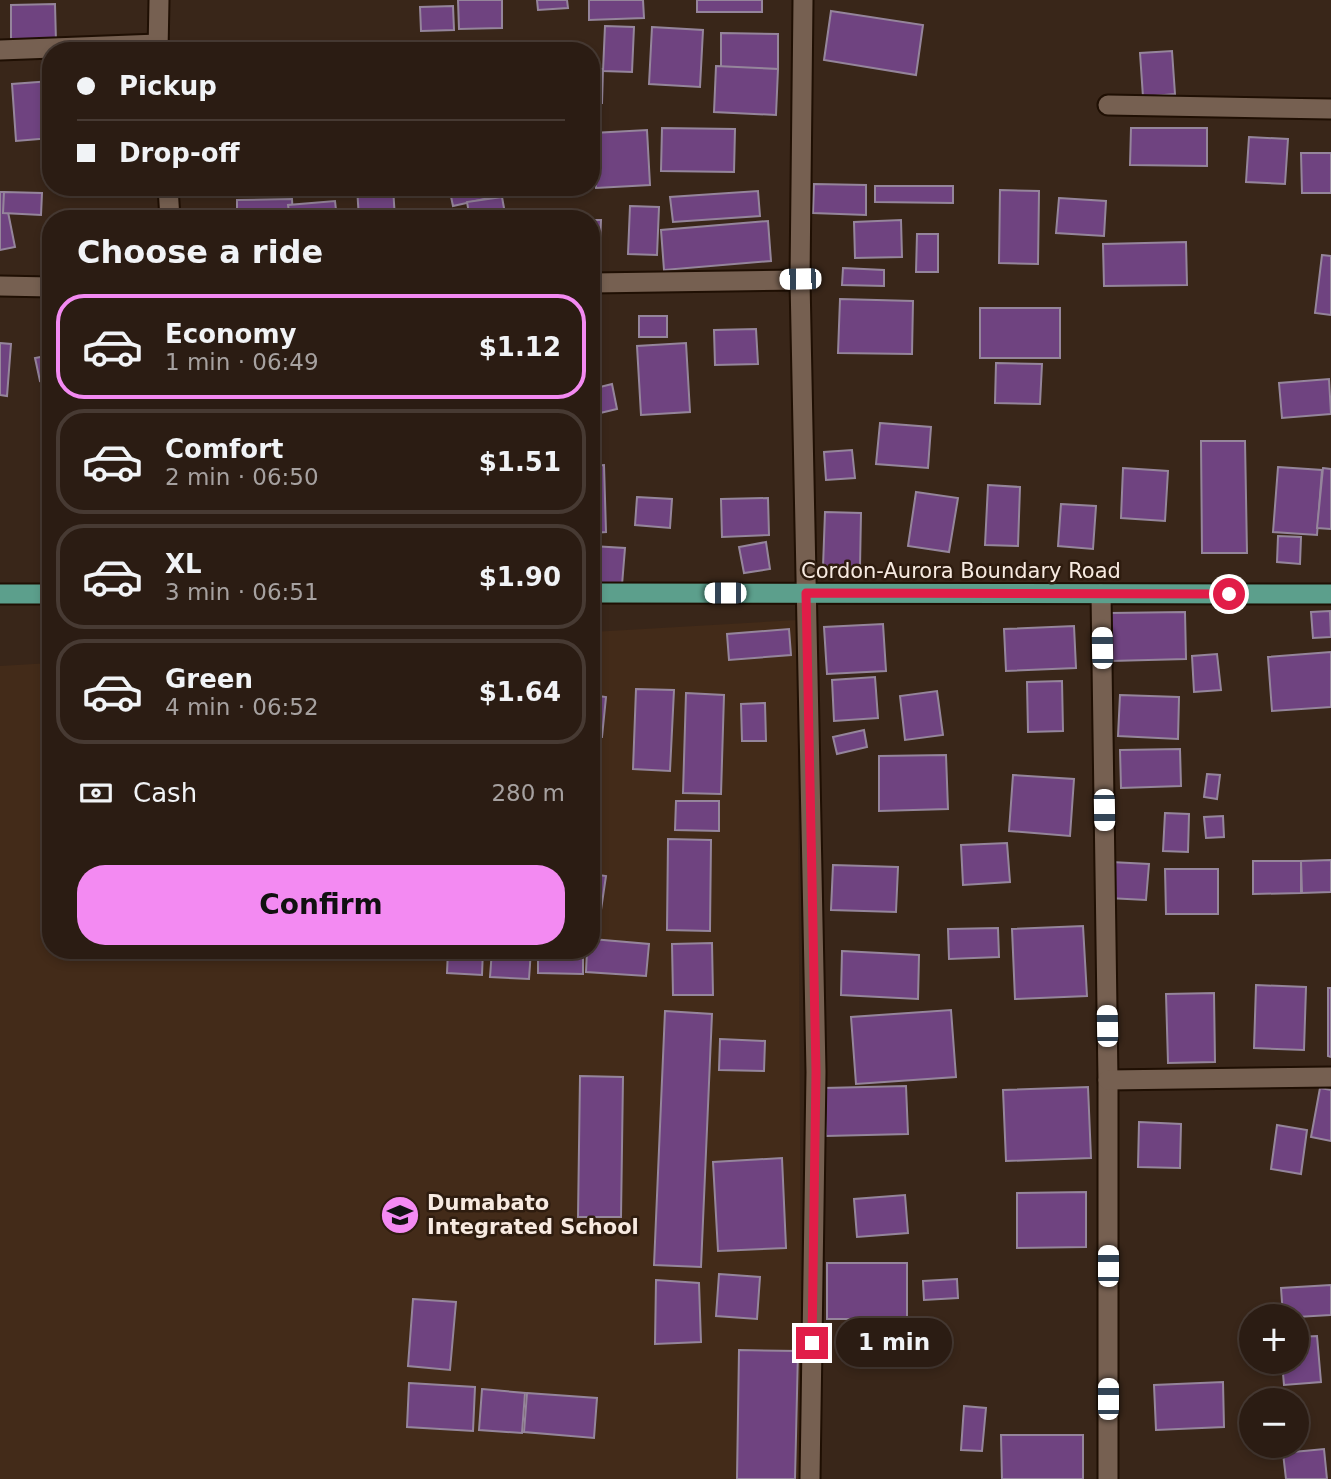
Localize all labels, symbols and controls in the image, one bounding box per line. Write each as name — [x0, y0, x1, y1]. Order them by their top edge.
text: Pickup — [119, 71, 217, 101]
text: Drop-off — [119, 138, 240, 168]
text: Choose a ride — [77, 233, 323, 271]
car — [779, 268, 822, 290]
icon: car — [81, 315, 144, 378]
text: Economy — [165, 319, 296, 349]
text: $1.12 — [479, 332, 561, 362]
text: 1 min · 06:49 — [165, 349, 319, 375]
icon: car — [81, 430, 144, 493]
text: Comfort — [165, 434, 283, 464]
text: $1.51 — [479, 447, 561, 477]
text: 2 min · 06:50 — [165, 464, 319, 490]
icon: car — [81, 545, 144, 608]
text: XL — [165, 549, 202, 579]
street label: Cordon-Aurora Boundary Road — [801, 559, 1121, 583]
text: $1.90 — [479, 562, 561, 592]
route start — [1213, 578, 1245, 610]
text: 3 min · 06:51 — [165, 579, 319, 605]
car — [705, 583, 747, 604]
car — [1092, 627, 1113, 669]
icon: car — [81, 660, 144, 723]
text: Green — [165, 664, 253, 694]
text: $1.64 — [479, 677, 561, 707]
text: 4 min · 06:52 — [165, 694, 319, 720]
icon: cash — [77, 774, 115, 812]
text: Cash — [133, 778, 197, 808]
text: 280 m — [491, 780, 565, 806]
car — [1094, 789, 1115, 831]
button: Confirm — [77, 865, 565, 945]
car — [1097, 1005, 1118, 1047]
place label: Dumabato Integrated School — [427, 1191, 639, 1239]
school or university icon: Dumabato Integrated School — [379, 1194, 421, 1236]
car — [1098, 1245, 1119, 1287]
map controls — [1239, 1304, 1309, 1458]
button: + — [1239, 1304, 1309, 1374]
callout: 1 min — [836, 1318, 952, 1368]
route end — [796, 1327, 828, 1359]
text: 1 min — [858, 1329, 930, 1355]
car — [1098, 1378, 1119, 1420]
button: − — [1239, 1388, 1309, 1458]

